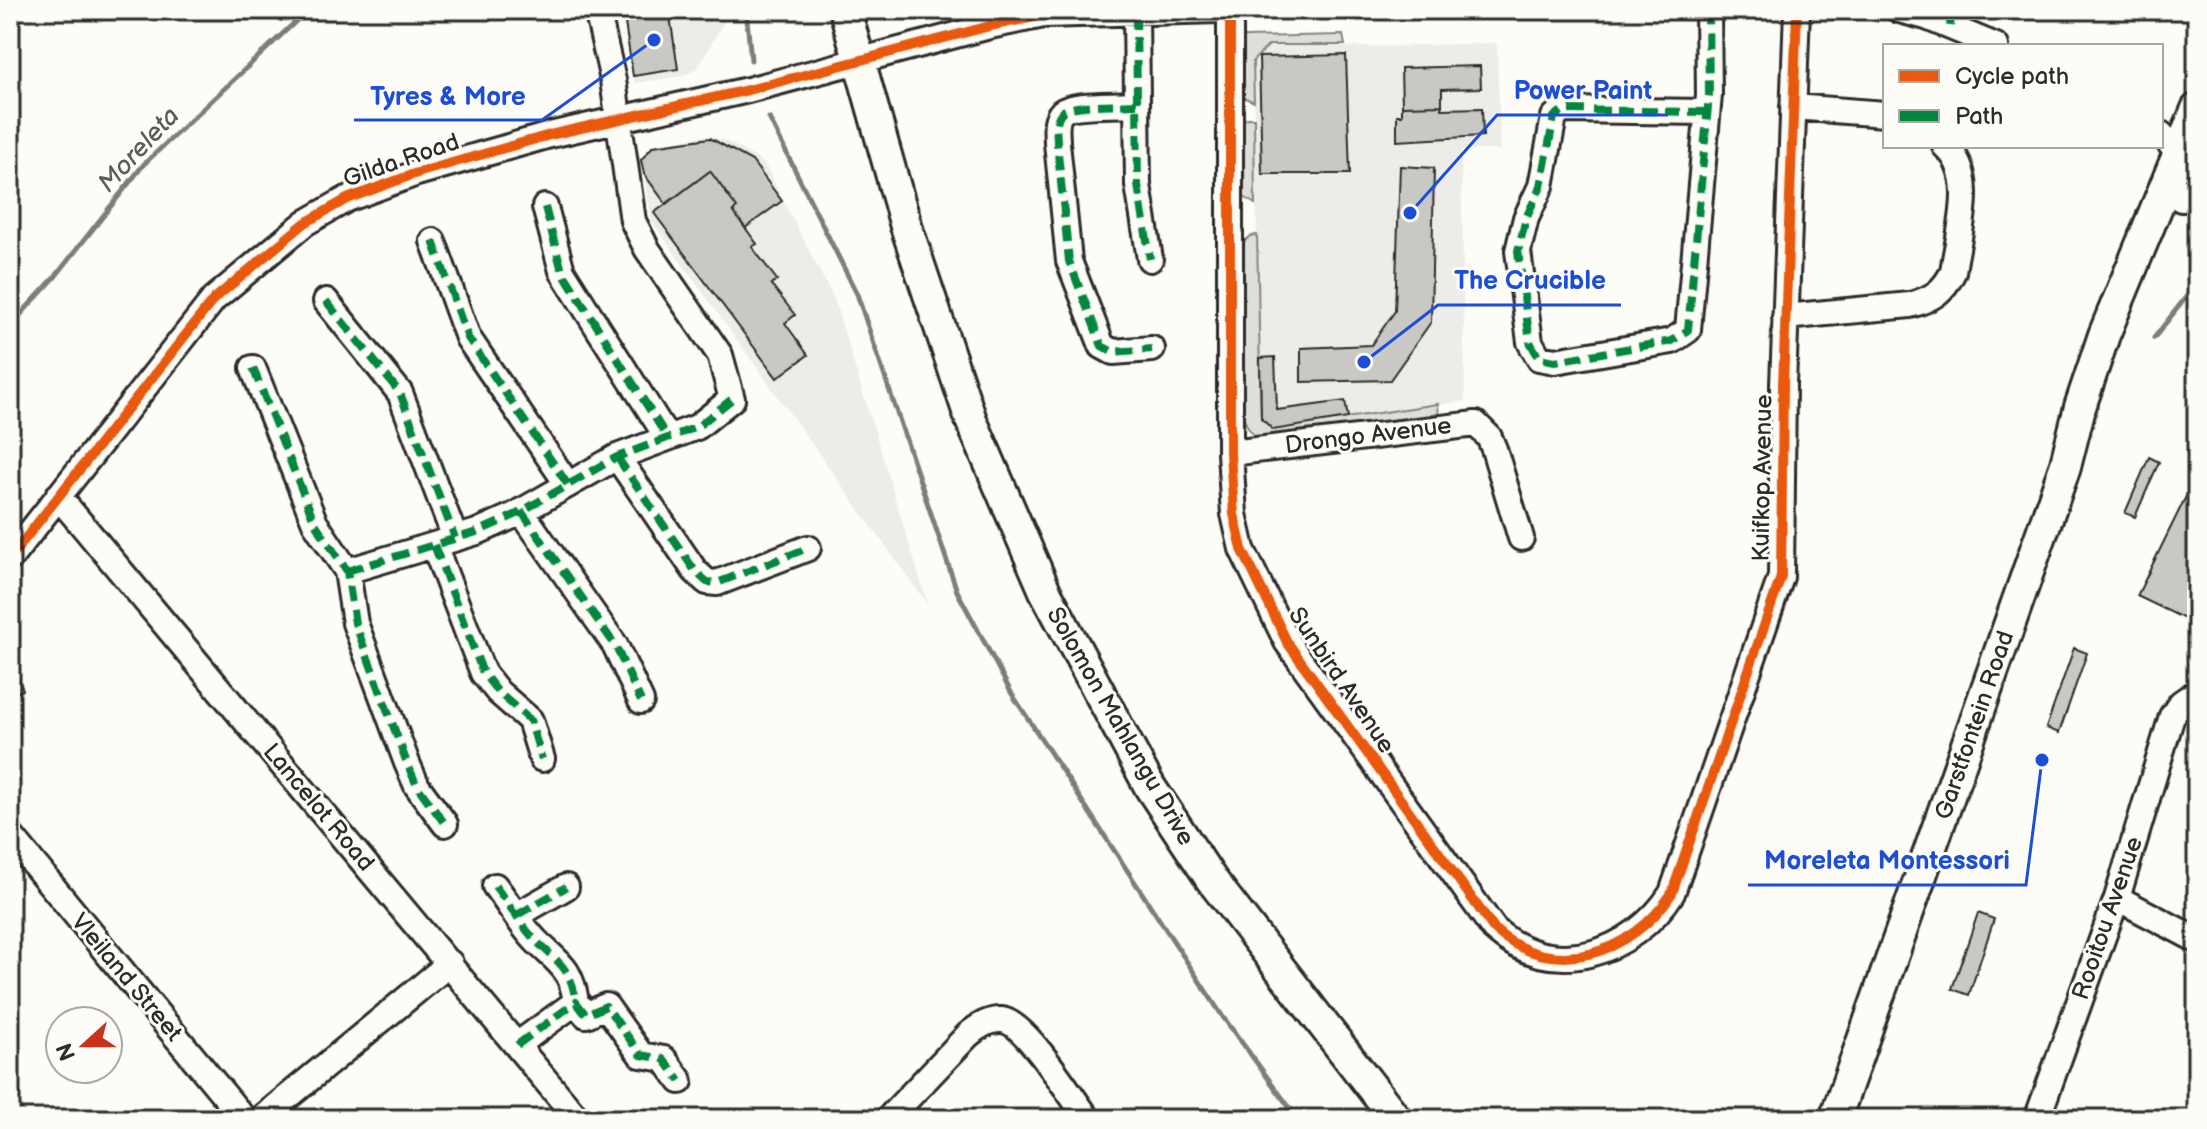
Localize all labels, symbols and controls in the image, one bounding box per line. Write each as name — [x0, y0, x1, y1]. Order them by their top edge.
legend — [1883, 44, 2163, 148]
text: Cycle path — [1955, 62, 2069, 91]
callout: Power Paint — [1497, 65, 1668, 115]
callout: Tyres & More — [354, 70, 542, 120]
text: Power Paint — [1514, 76, 1653, 107]
text: Tyres & More — [370, 82, 526, 113]
water label: Moreleta — [92, 101, 186, 199]
text: Path — [1955, 102, 2003, 131]
street label: Gilda Road — [339, 127, 463, 194]
callout: The Crucible — [1438, 255, 1621, 305]
text: The Crucible — [1454, 266, 1606, 297]
street label: Kuifkop Avenue — [1747, 394, 1778, 562]
street label: Drongo Avenue — [1283, 411, 1453, 460]
street label: Solomon Mahlangu Drive — [1040, 602, 1201, 851]
street label: Sunbird Avenue — [1282, 602, 1401, 759]
street label: Garstfontein Road — [1929, 627, 2020, 823]
street label: Lancelot Road — [257, 738, 380, 877]
street label: Rooitou Avenue — [2066, 833, 2149, 1003]
callout: Moreleta Montessori — [1748, 835, 2026, 885]
text: Moreleta Montessori — [1764, 846, 2010, 877]
street label: Vleiland Street — [65, 908, 189, 1048]
north arrow — [44, 1005, 124, 1085]
text: N — [51, 1039, 82, 1064]

